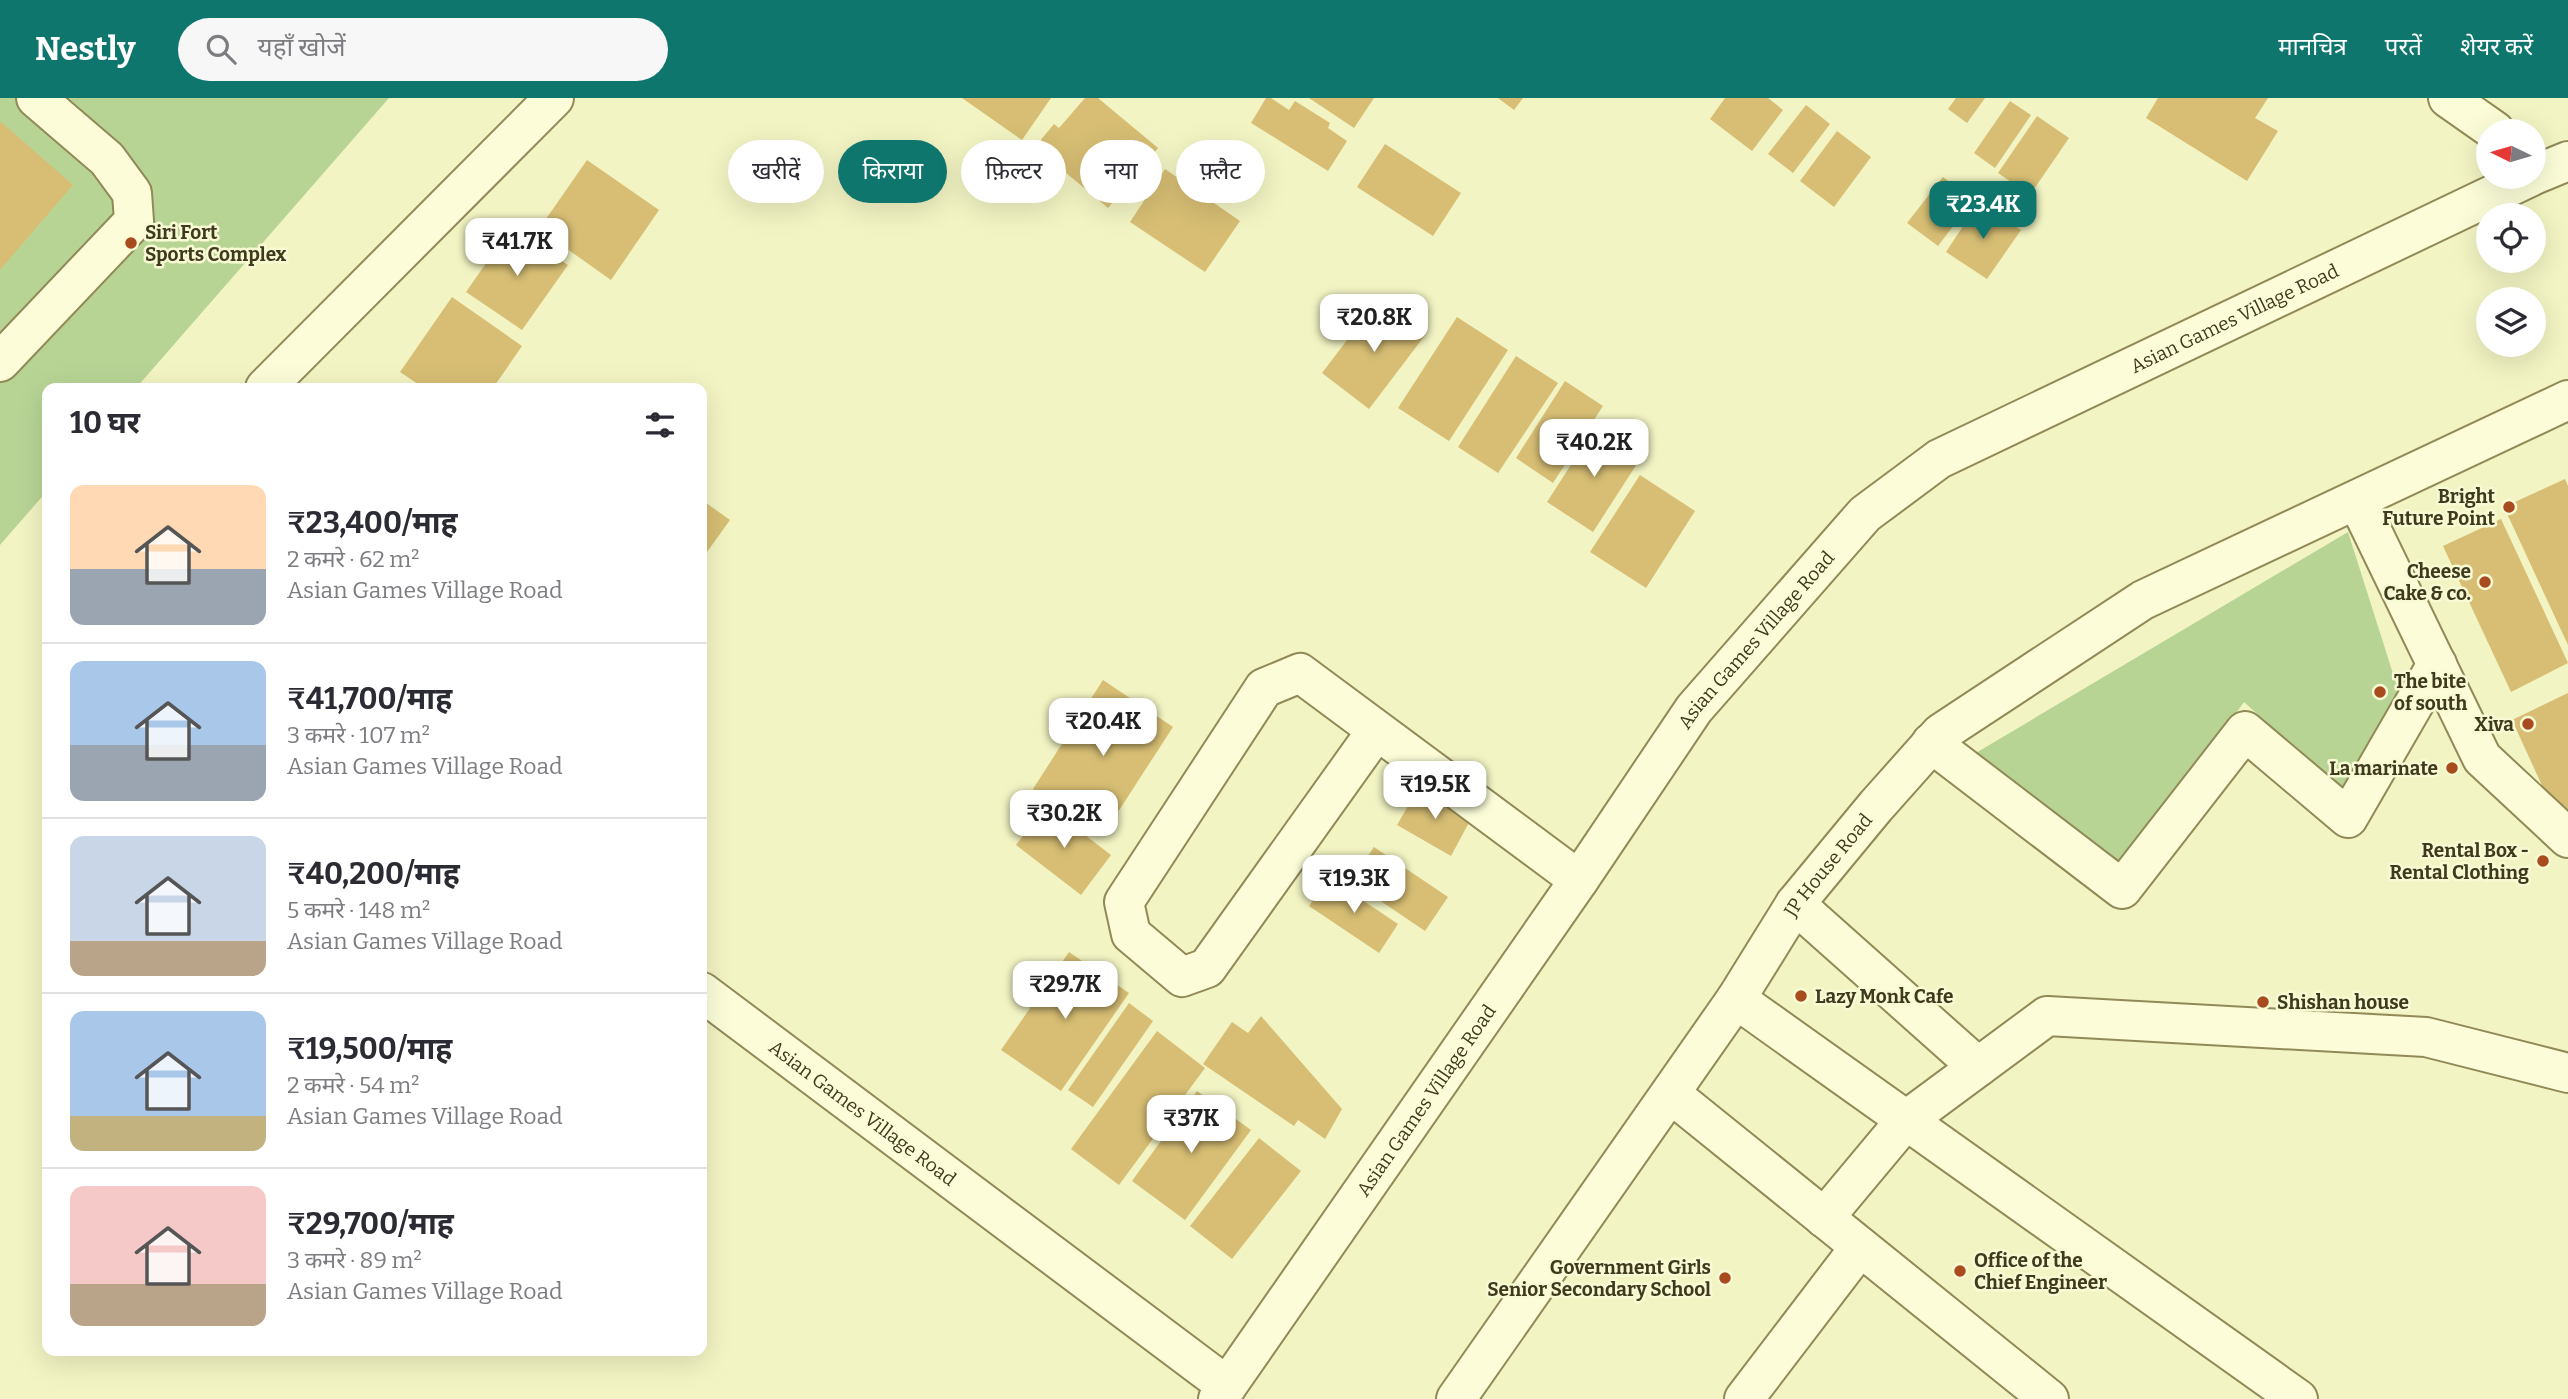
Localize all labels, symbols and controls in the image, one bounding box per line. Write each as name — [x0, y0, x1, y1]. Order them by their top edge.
search box — [178, 18, 668, 81]
text: Nestly — [35, 29, 136, 69]
icon: search — [202, 30, 240, 68]
text: यहाँ खोजें — [258, 32, 346, 63]
text: मानचित्र — [2278, 33, 2347, 61]
text: परतें — [2385, 33, 2422, 61]
text: शेयर करें — [2460, 33, 2533, 61]
north arrow — [2476, 119, 2546, 189]
map controls — [2476, 119, 2546, 357]
chip: खरीदें — [728, 140, 824, 203]
chip: किराया — [838, 140, 947, 203]
chip: फ़िल्टर — [961, 140, 1066, 203]
chip: नया — [1080, 140, 1162, 203]
chip: फ़्लैट — [1176, 140, 1265, 203]
pin: ₹23.4K — [1926, 181, 2040, 241]
text: ₹23.4K — [1945, 190, 2021, 218]
button: locate — [2476, 203, 2546, 273]
pin: ₹41.7K — [460, 218, 574, 278]
place label: Siri Fort Sports Complex — [145, 221, 287, 266]
text: ₹41.7K — [481, 227, 553, 255]
marker: Siri Fort Sports Complex — [123, 235, 139, 251]
street label: Asian Games Village Road — [2127, 259, 2342, 378]
button: layers — [2476, 287, 2546, 357]
pin: ₹20.8K — [1317, 294, 1431, 354]
text: ₹20.8K — [1336, 303, 1412, 331]
text: 10 घर — [70, 405, 140, 441]
icon: filters — [641, 406, 679, 444]
pin: ₹40.2K — [1537, 420, 1651, 479]
text: ₹40.2K — [1556, 428, 1632, 456]
place label: Bright Future Point — [2382, 485, 2495, 530]
marker: Bright Future Point — [2501, 499, 2517, 515]
text: ₹23,400/माह — [287, 505, 458, 541]
icon: home — [126, 513, 210, 597]
text: 2 कमरे · 62 m² — [287, 545, 419, 573]
street label: Asian Games Village Road — [1673, 546, 1839, 733]
place label: Cheese Cake & co. — [2383, 560, 2471, 605]
marker: Cheese Cake & co. — [2477, 574, 2493, 590]
text: Asian Games Village Road — [287, 576, 563, 604]
place label: The bite of south — [2394, 670, 2467, 715]
text: ₹41,700/माह — [287, 681, 452, 717]
marker: The bite of south — [2372, 684, 2388, 700]
icon: home — [126, 689, 210, 773]
pin: ₹20.4K — [1046, 698, 1160, 758]
text: ₹20.4K — [1065, 707, 1141, 735]
place label: Xiva — [2474, 713, 2514, 736]
marker: Xiva — [2520, 716, 2536, 732]
text: 3 कमरे · 107 m² — [287, 721, 430, 749]
text: Asian Games Village Road — [287, 752, 563, 780]
place label: La marinate — [2329, 757, 2438, 780]
marker: La marinate — [2444, 760, 2460, 776]
pin: ₹19.5K — [1378, 762, 1492, 821]
text: ₹19.5K — [1399, 770, 1471, 798]
pin: ₹30.2K — [1007, 790, 1121, 850]
text: ₹30.2K — [1026, 799, 1102, 827]
street label: JP House Road — [1779, 809, 1877, 922]
place label: Rental Box - Rental Clothing — [2390, 839, 2529, 884]
marker: Rental Box - Rental Clothing — [2535, 853, 2551, 869]
text: ₹40,200/माह — [287, 856, 460, 892]
pin: ₹19.3K — [1297, 856, 1411, 915]
icon: home — [126, 864, 210, 948]
text: ₹19.3K — [1318, 864, 1390, 892]
text: 5 कमरे · 148 m² — [287, 896, 430, 924]
text: Asian Games Village Road — [287, 927, 563, 955]
pin: ₹29.7K — [1008, 962, 1122, 1021]
text: ₹29.7K — [1029, 970, 1101, 998]
place label: Lazy Monk Cafe — [1815, 985, 1953, 1008]
marker: Lazy Monk Cafe — [1793, 988, 1809, 1004]
place label: Shishan house — [2277, 991, 2409, 1014]
marker: Shishan house — [2255, 994, 2271, 1010]
street label: Asian Games Village Road — [1352, 1000, 1501, 1201]
text: ₹19,500/माह — [287, 1031, 452, 1067]
street label: Asian Games Village Road — [764, 1035, 961, 1191]
icon: home — [126, 1039, 210, 1123]
text: 2 कमरे · 54 m² — [287, 1071, 419, 1099]
pin: ₹37K — [1150, 1096, 1232, 1155]
text: Asian Games Village Road — [287, 1102, 563, 1130]
text: ₹37K — [1163, 1104, 1219, 1132]
text: ₹29,700/माह — [287, 1206, 454, 1242]
icon: home — [126, 1214, 210, 1298]
text: 3 कमरे · 89 m² — [287, 1246, 422, 1274]
place label: Office of the Chief Engineer — [1974, 1249, 2107, 1294]
place label: Government Girls Senior Secondary School — [1487, 1256, 1711, 1301]
marker: Office of the Chief Engineer — [1952, 1263, 1968, 1279]
marker: Government Girls Senior Secondary School — [1717, 1270, 1733, 1286]
text: Asian Games Village Road — [287, 1277, 563, 1305]

